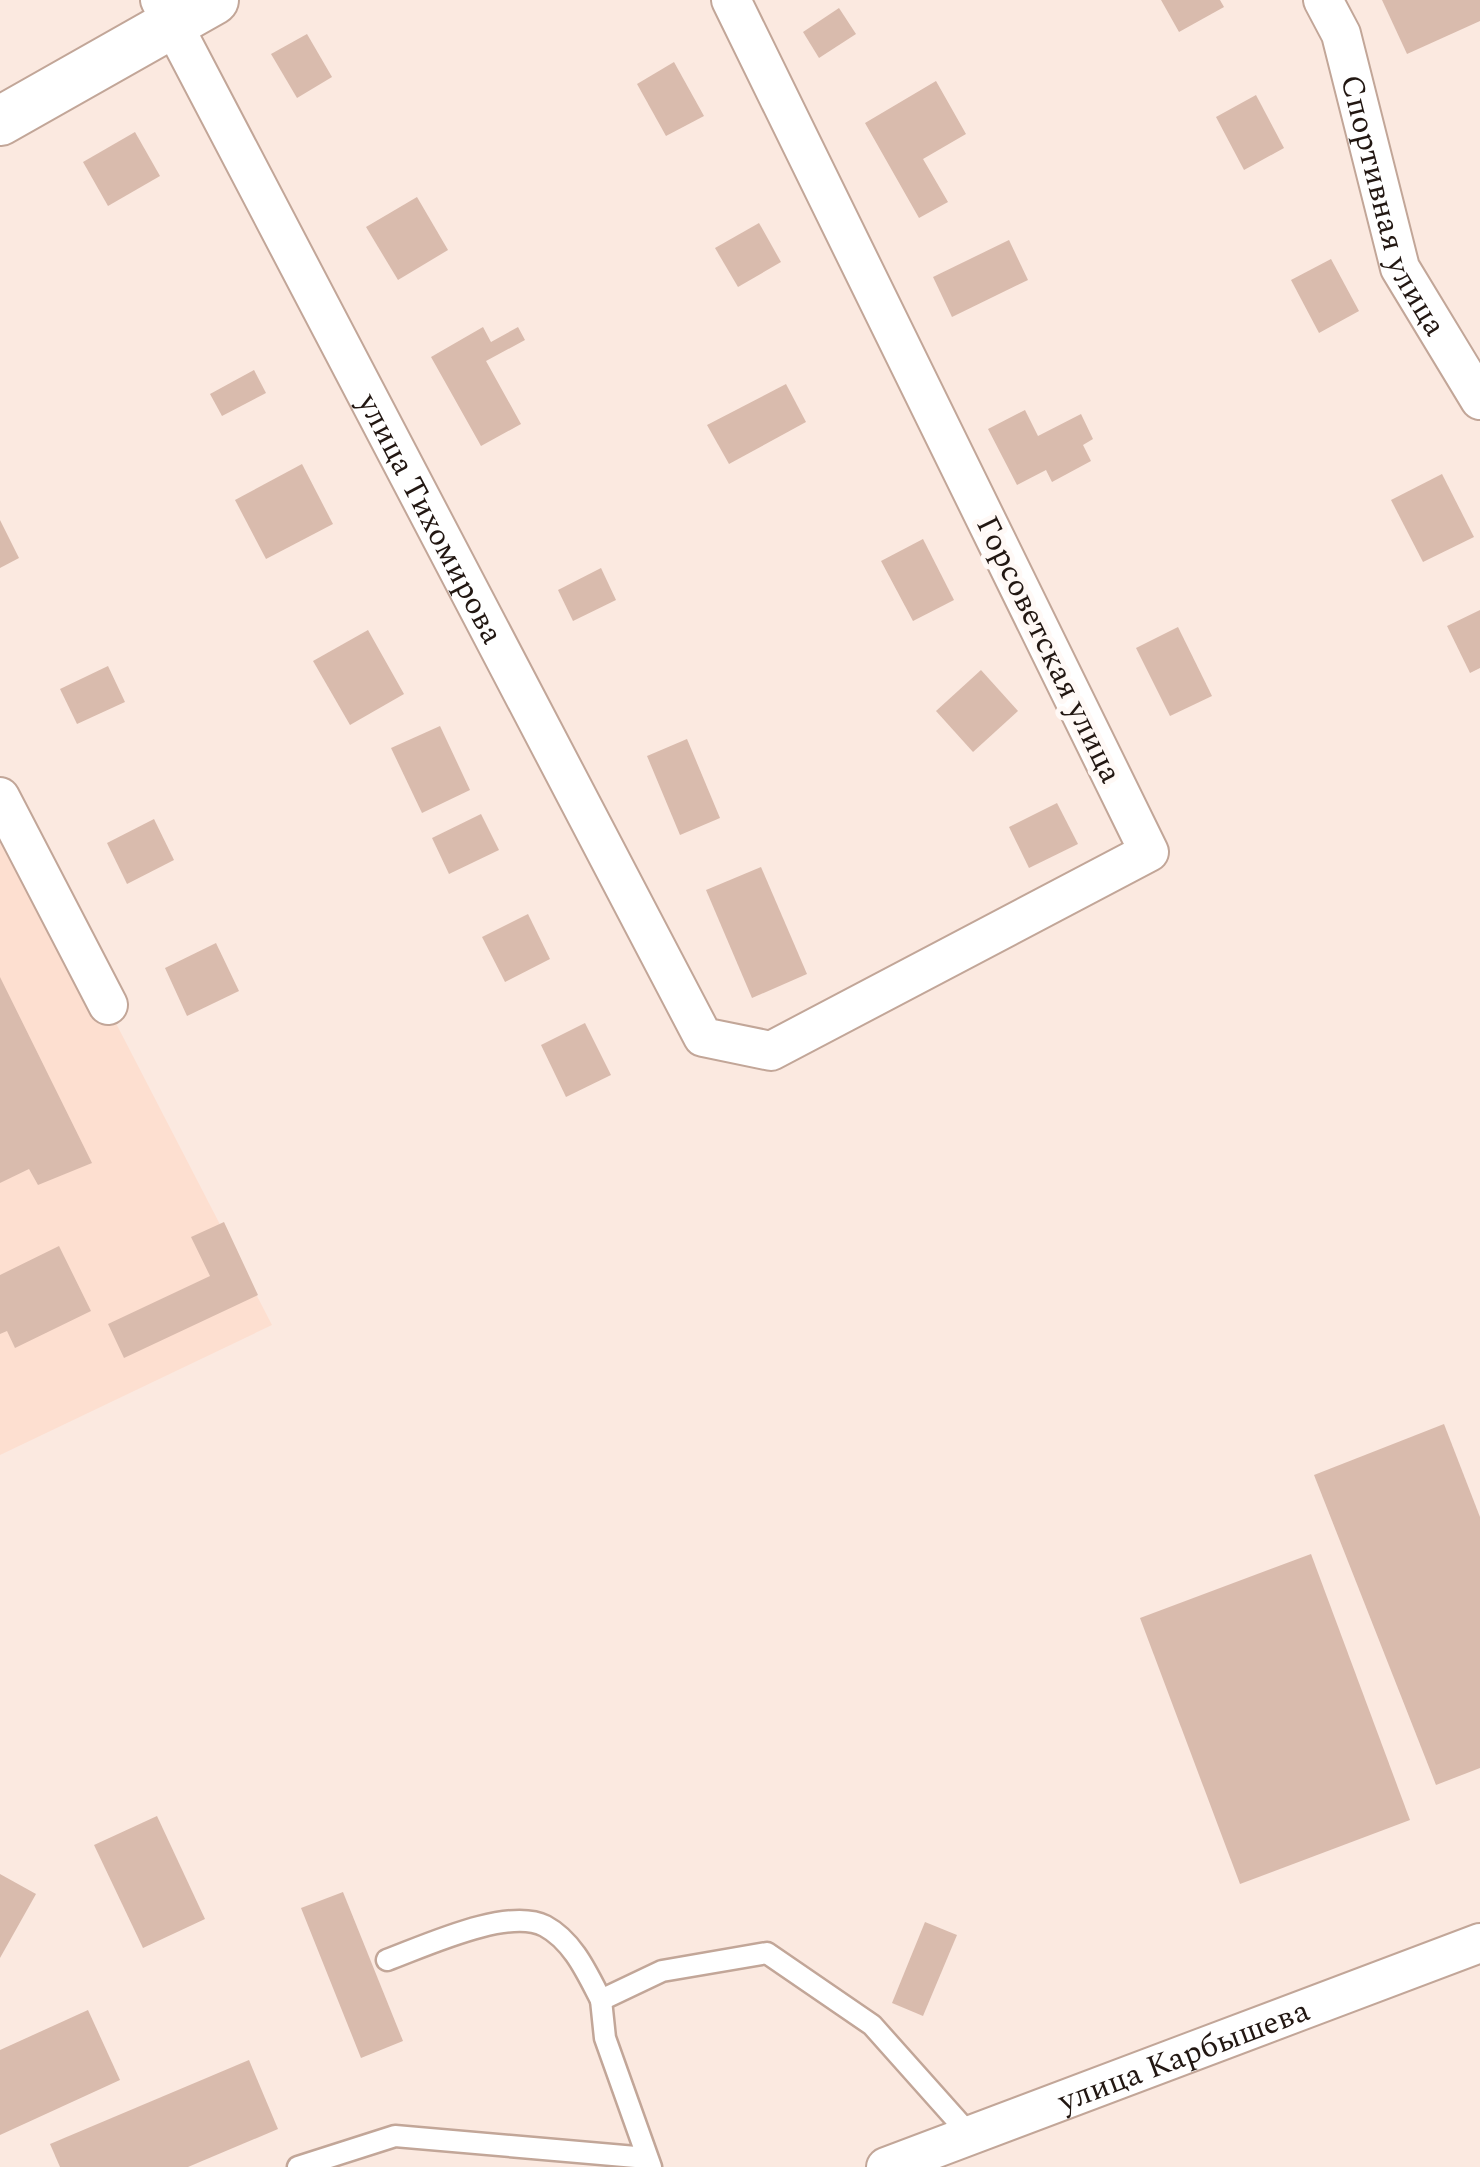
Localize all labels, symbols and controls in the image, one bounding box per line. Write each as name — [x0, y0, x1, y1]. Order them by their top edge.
street label: Спортивная улица — [1326, 69, 1459, 346]
street label: улица Тихомирова — [344, 384, 516, 653]
street label: Горсоветская улица — [963, 508, 1135, 792]
street label: улица Карбышева — [1050, 1986, 1317, 2126]

